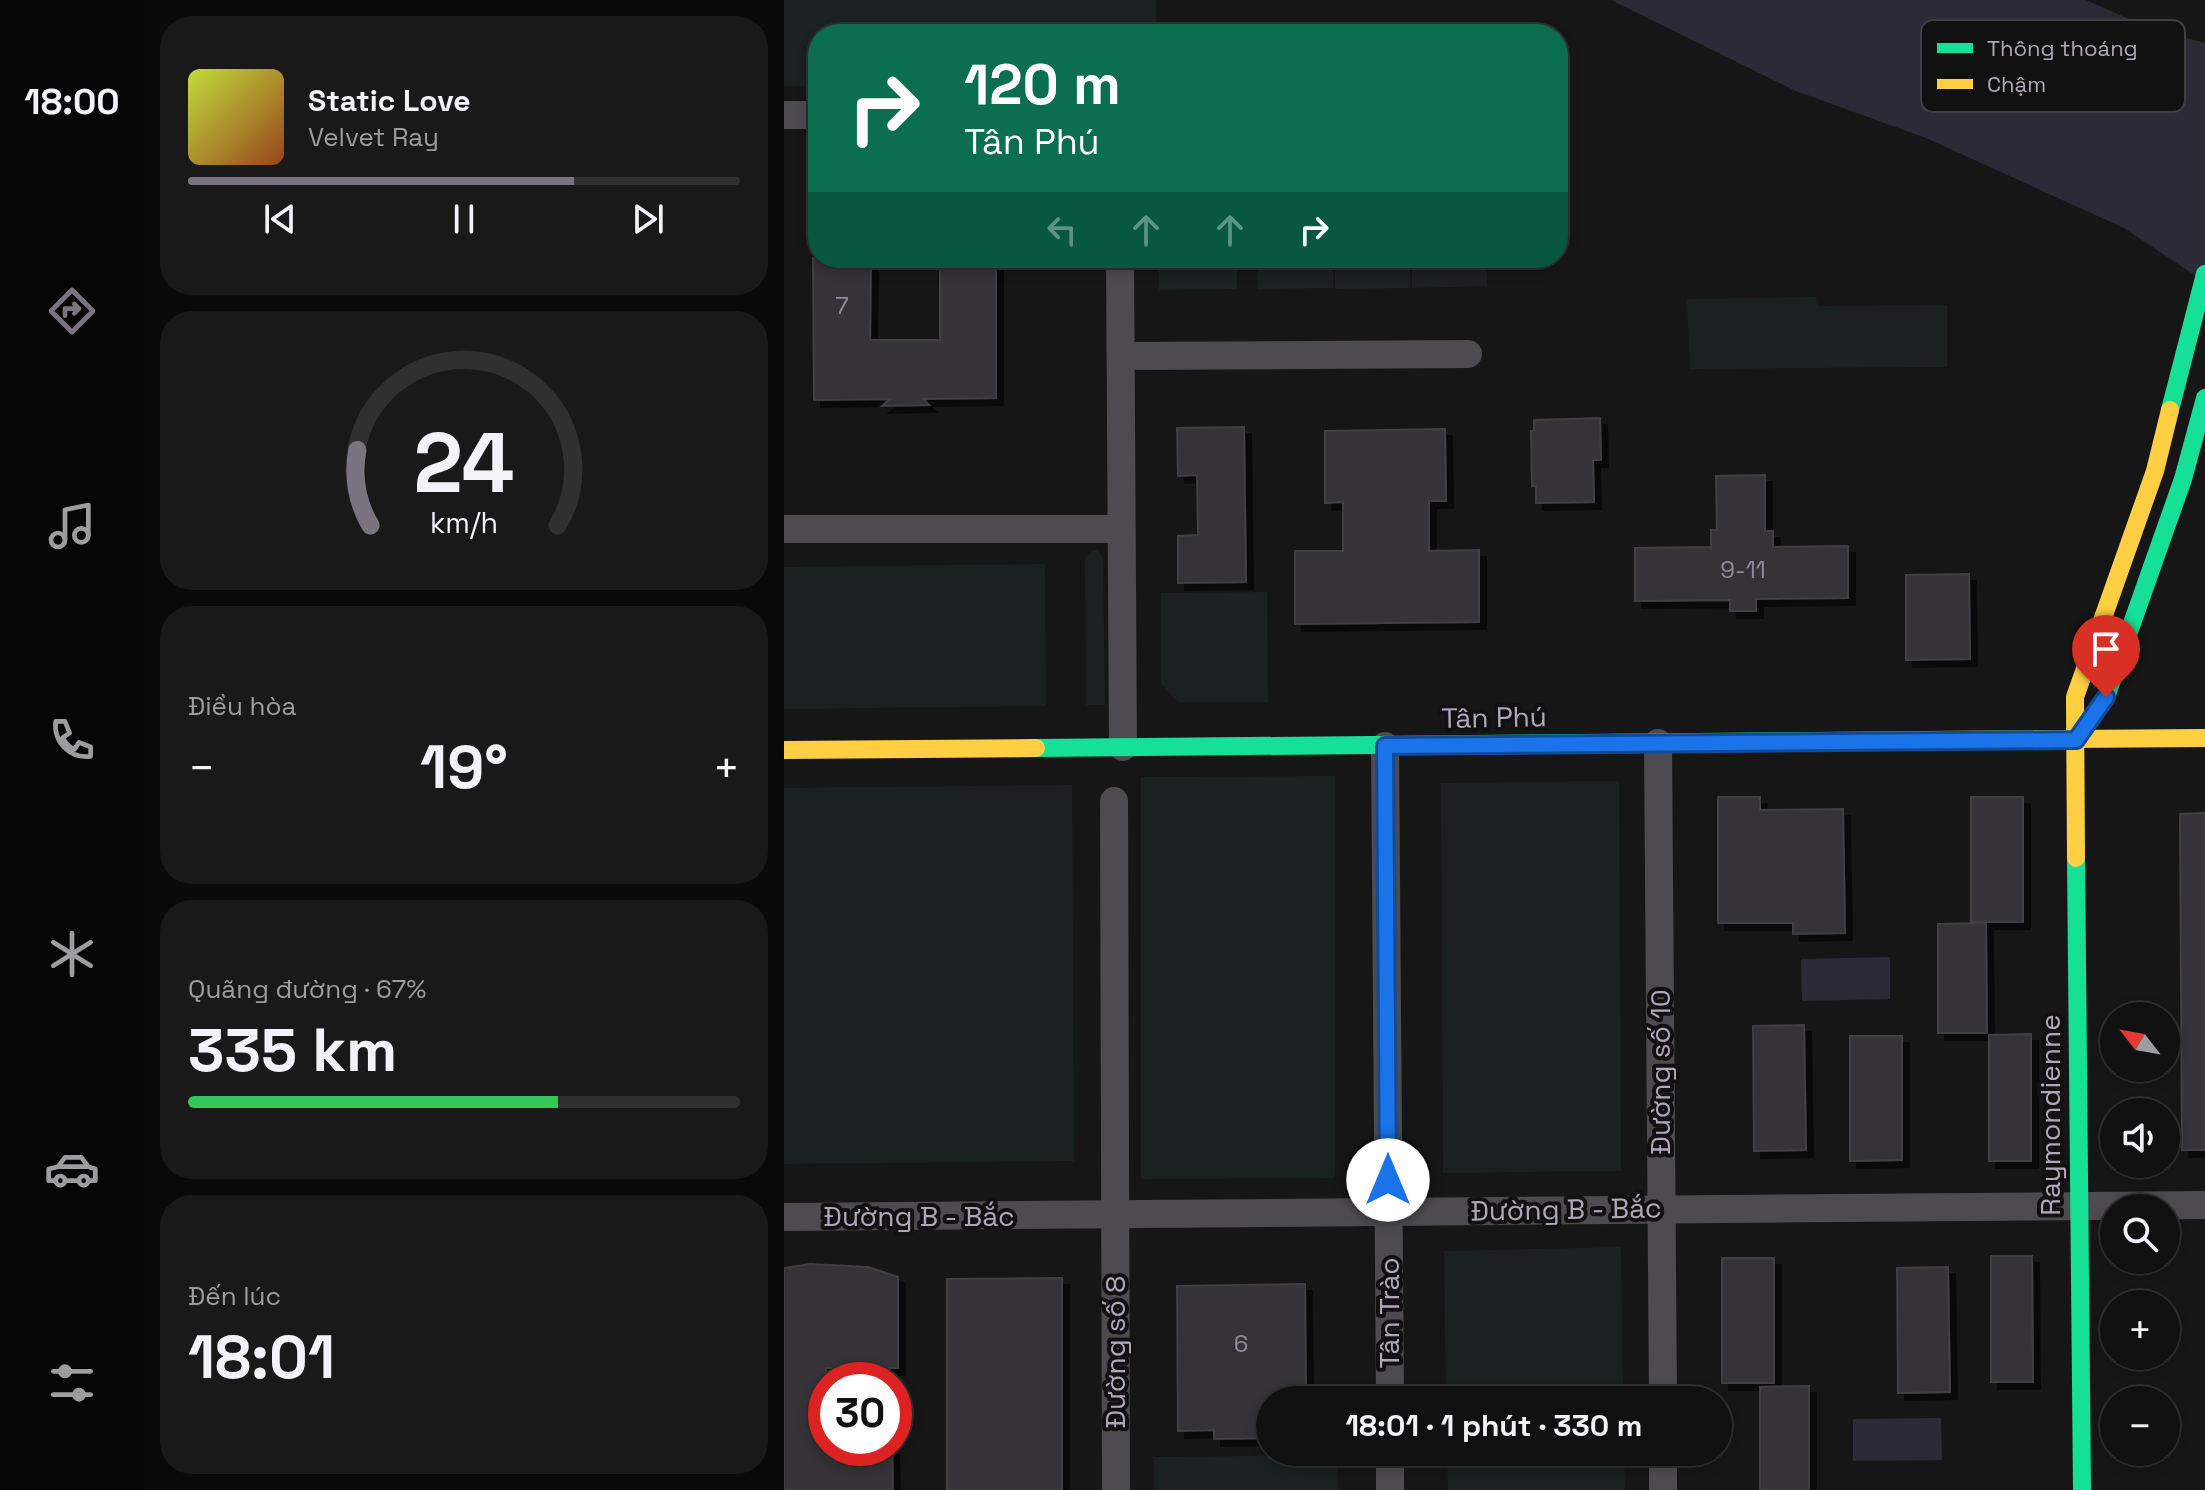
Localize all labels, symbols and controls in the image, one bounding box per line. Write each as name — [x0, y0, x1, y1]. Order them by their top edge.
legend — [1921, 20, 2185, 112]
text: Thông thoáng — [1987, 34, 2138, 62]
text: 120 m — [964, 49, 1121, 120]
icon: right — [832, 56, 936, 160]
text: Chậm — [1987, 70, 2046, 98]
text: 18:00 — [24, 79, 120, 125]
text: Static Love — [308, 81, 471, 120]
text: Tân Phú — [964, 119, 1100, 165]
text: Velvet Ray — [308, 120, 439, 154]
icon: previous — [258, 197, 302, 241]
icon: pause — [442, 197, 486, 241]
icon: next — [626, 197, 670, 241]
icon: left — [1040, 208, 1084, 252]
icon: ahead — [1124, 208, 1168, 252]
icon: ahead — [1208, 208, 1252, 252]
icon: right — [1292, 208, 1336, 252]
icon: directions — [44, 283, 100, 339]
house number: 7 — [835, 290, 849, 321]
text: 24 — [414, 410, 514, 516]
icon: music — [44, 498, 100, 554]
text: km/h — [430, 505, 498, 541]
house number: 9-11 — [1720, 554, 1766, 585]
pin — [2072, 615, 2140, 697]
icon: arrive — [2084, 627, 2128, 671]
text: Điều hòa — [188, 689, 297, 723]
street label: Tân Phú — [1441, 698, 1547, 736]
icon: phone — [44, 712, 100, 768]
text: 19° — [420, 729, 508, 806]
text: − — [188, 740, 215, 796]
text: + — [713, 740, 740, 796]
icon: climate — [44, 926, 100, 982]
text: Quãng đường · 67% — [188, 972, 426, 1006]
street label: Đường số 10 — [1642, 989, 1678, 1155]
north arrow — [2100, 1002, 2180, 1082]
map controls — [2100, 1002, 2180, 1466]
text: 335 km — [188, 1012, 397, 1089]
street label: Raymondienne — [2032, 1014, 2068, 1216]
button: sound — [2100, 1098, 2180, 1178]
position arrow — [1346, 1138, 1430, 1222]
icon: car — [44, 1141, 100, 1197]
street label: Đường B - Bắc — [1470, 1189, 1662, 1229]
button: search — [2100, 1194, 2180, 1274]
street label: Đường B - Bắc — [823, 1198, 1015, 1234]
street label: Tân Trào — [1371, 1257, 1407, 1369]
street label: Đường số 8 — [1097, 1275, 1133, 1429]
text: Đến lúc — [188, 1279, 281, 1313]
button: + — [2100, 1290, 2180, 1370]
text: 18:01 — [188, 1319, 335, 1396]
house number: 6 — [1234, 1328, 1248, 1359]
icon: filters — [44, 1355, 100, 1411]
speed limit sign: 30 — [808, 1362, 912, 1466]
button: − — [2100, 1386, 2180, 1466]
text: 18:01 · 1 phút · 330 m — [1346, 1406, 1642, 1445]

